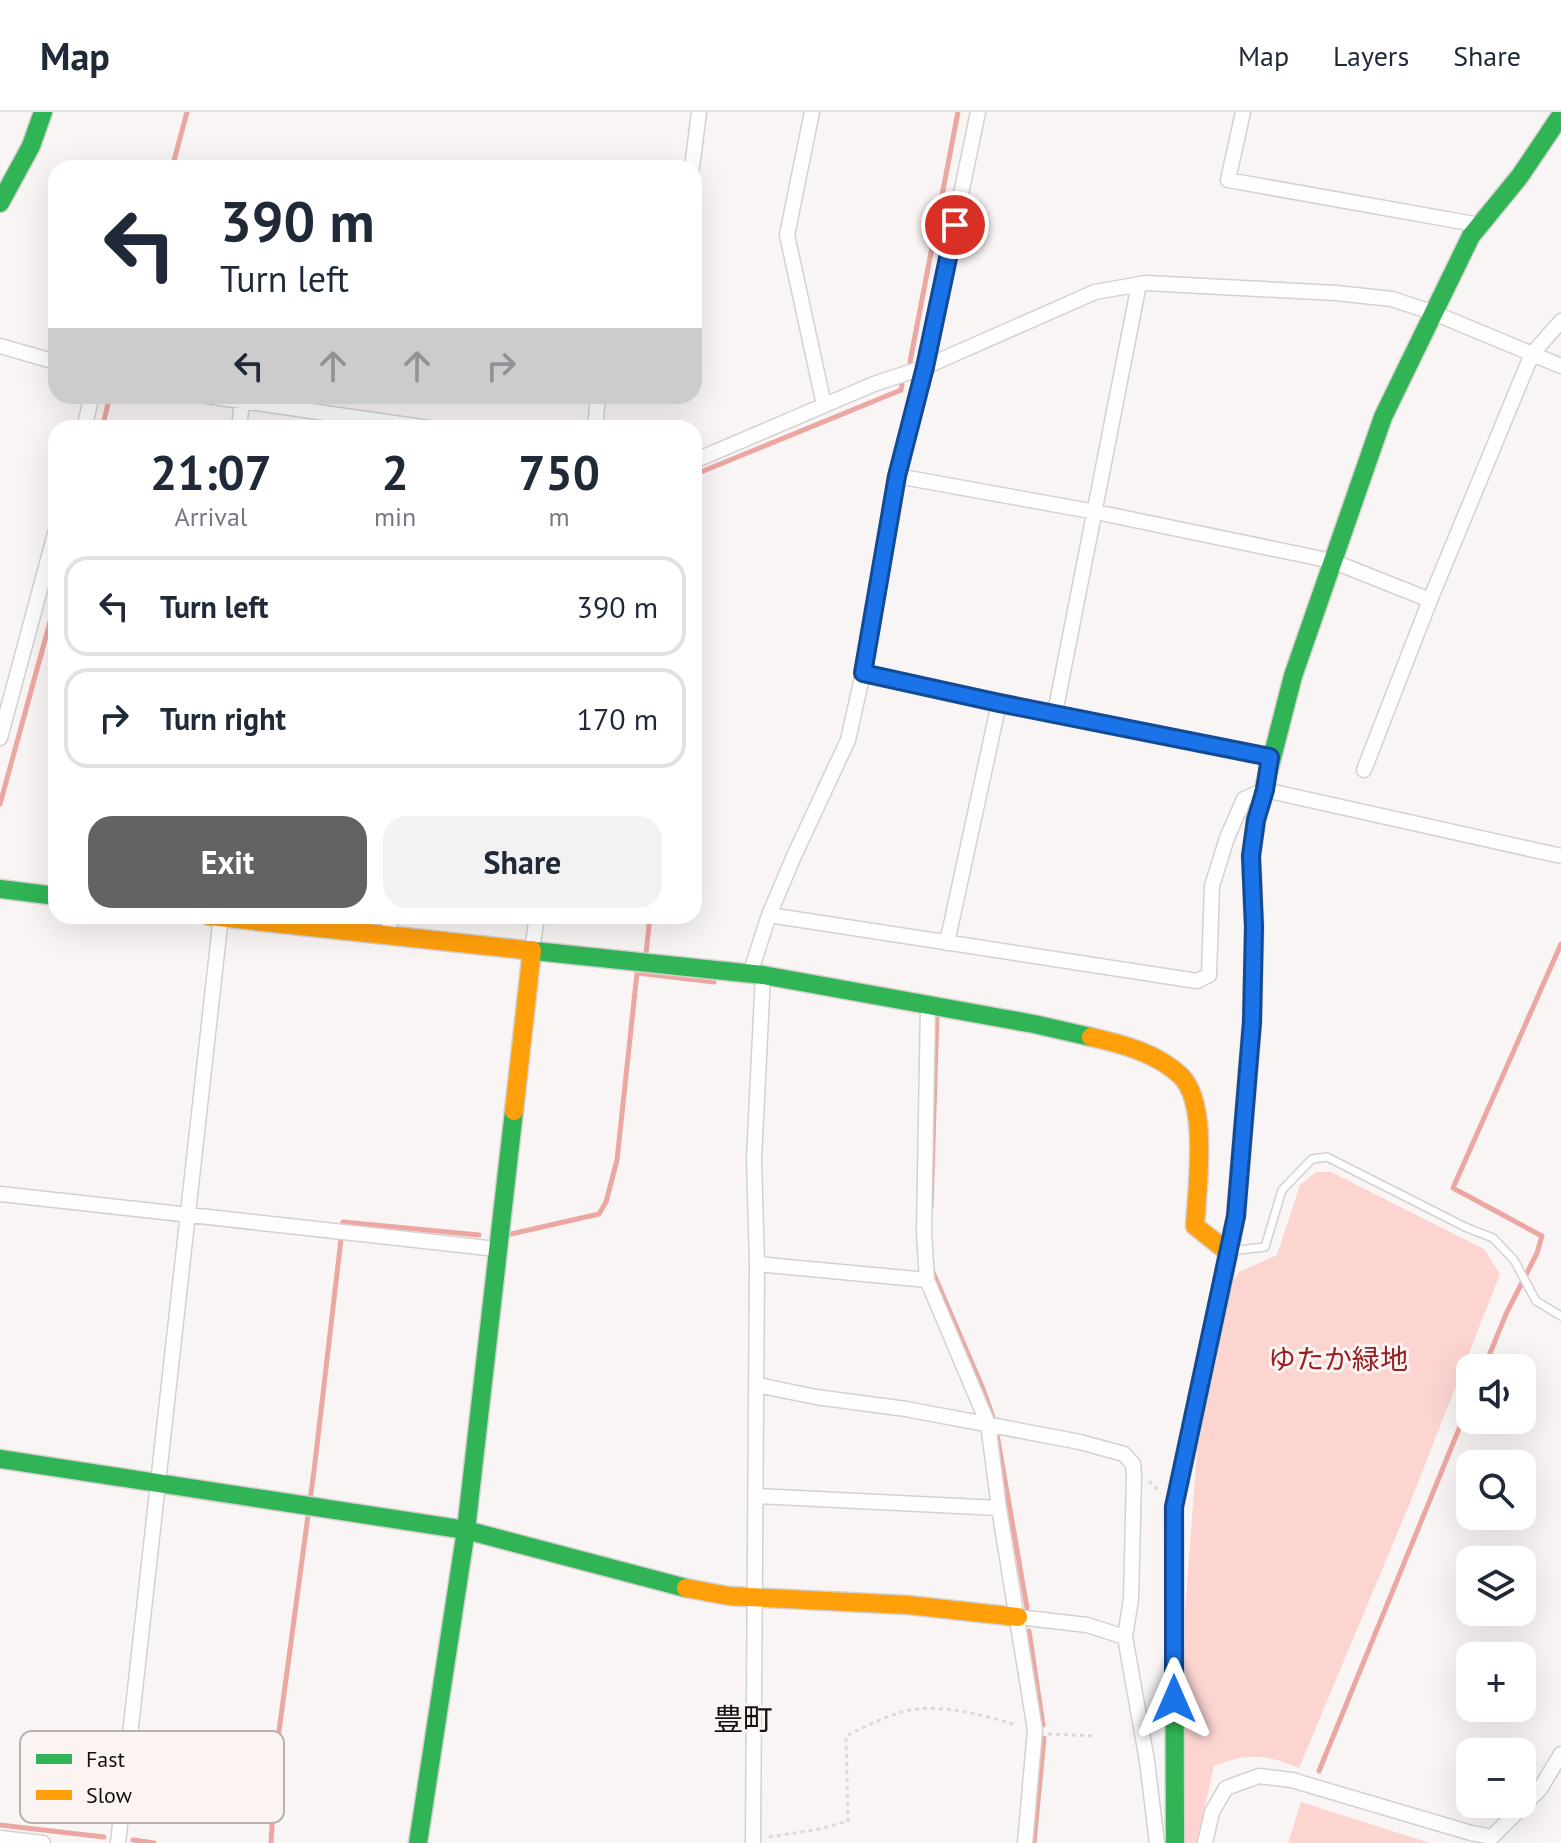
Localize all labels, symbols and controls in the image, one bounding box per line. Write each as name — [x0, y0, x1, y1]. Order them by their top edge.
text: Map — [40, 31, 110, 80]
text: Map — [1238, 37, 1289, 74]
text: Layers — [1333, 37, 1409, 74]
text: Share — [1453, 37, 1521, 74]
text: 390 m — [220, 185, 375, 257]
pin — [921, 191, 989, 259]
icon: left — [88, 192, 192, 296]
icon: arrive — [933, 203, 977, 247]
text: Turn left — [220, 255, 349, 302]
icon: left — [227, 344, 271, 388]
icon: ahead — [311, 344, 355, 388]
icon: ahead — [395, 344, 439, 388]
icon: right — [479, 344, 523, 388]
text: 21:07 — [150, 441, 272, 503]
text: 2 — [381, 441, 409, 503]
text: 750 — [518, 441, 600, 503]
text: Arrival — [175, 500, 247, 533]
text: min — [374, 500, 416, 533]
text: m — [549, 500, 570, 533]
icon: left — [92, 584, 136, 628]
text: Turn left — [160, 587, 268, 626]
text: 390 m — [577, 587, 658, 626]
icon: right — [92, 696, 136, 740]
text: Turn right — [160, 699, 286, 738]
text: 170 m — [577, 699, 658, 738]
button: Exit — [88, 816, 367, 908]
button: Share — [383, 816, 662, 908]
park label: ゆたか緑地 — [1268, 1340, 1408, 1377]
map controls — [1456, 1354, 1536, 1818]
button: sound — [1456, 1354, 1536, 1434]
button: search — [1456, 1450, 1536, 1530]
button: layers — [1456, 1546, 1536, 1626]
button: + — [1456, 1642, 1536, 1722]
position arrow — [1132, 1657, 1216, 1741]
district label: 豊町 — [713, 1699, 773, 1738]
legend — [20, 1731, 284, 1823]
button: − — [1456, 1738, 1536, 1818]
text: Fast — [86, 1745, 126, 1773]
text: Slow — [86, 1781, 132, 1809]

